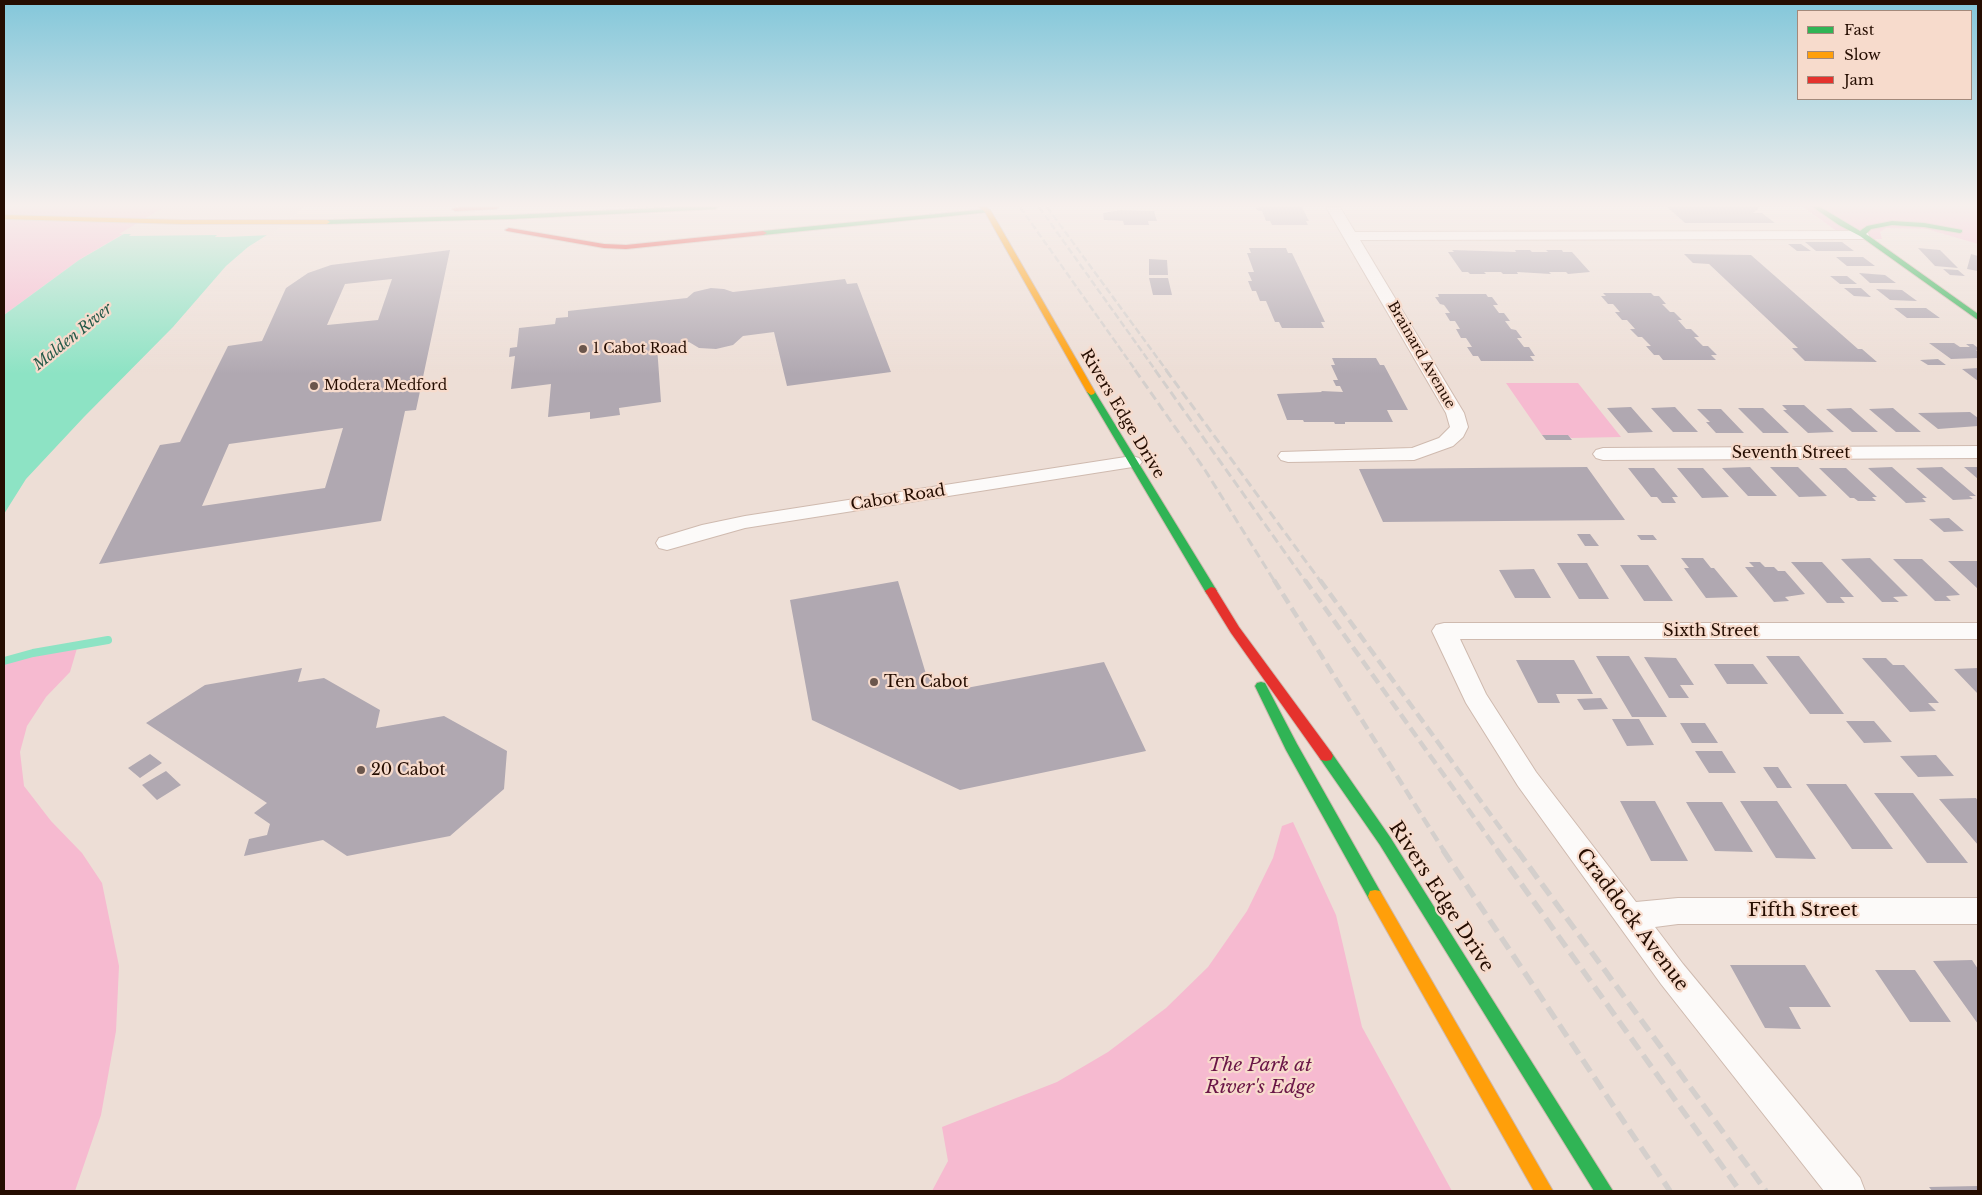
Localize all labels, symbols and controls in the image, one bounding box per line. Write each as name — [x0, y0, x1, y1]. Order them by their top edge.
legend — [1797, 10, 1972, 100]
text: Fast — [1844, 20, 1874, 39]
text: Slow — [1844, 45, 1881, 64]
text: Jam — [1844, 70, 1874, 89]
street label: Brainard Avenue — [1384, 299, 1458, 411]
water label: Malden River — [30, 300, 116, 374]
place label: 1 Cabot Road — [593, 341, 687, 357]
marker: 1 Cabot Road — [577, 343, 589, 355]
street label: Rivers Edge Drive — [1076, 346, 1168, 482]
place label: Modera Medford — [324, 378, 447, 394]
marker: Modera Medford — [308, 380, 320, 392]
street label: Seventh Street — [1732, 443, 1850, 463]
street label: Cabot Road — [849, 481, 947, 515]
street label: Sixth Street — [1663, 621, 1759, 641]
place label: Ten Cabot — [884, 672, 969, 692]
marker: Ten Cabot — [868, 676, 880, 688]
place label: 20 Cabot — [371, 760, 446, 780]
marker: 20 Cabot — [355, 764, 367, 776]
street label: Rivers Edge Drive — [1384, 817, 1498, 977]
street label: Craddock Avenue — [1571, 844, 1693, 996]
street label: Fifth Street — [1748, 900, 1858, 922]
park label: The Park at River's Edge — [1205, 1055, 1315, 1099]

